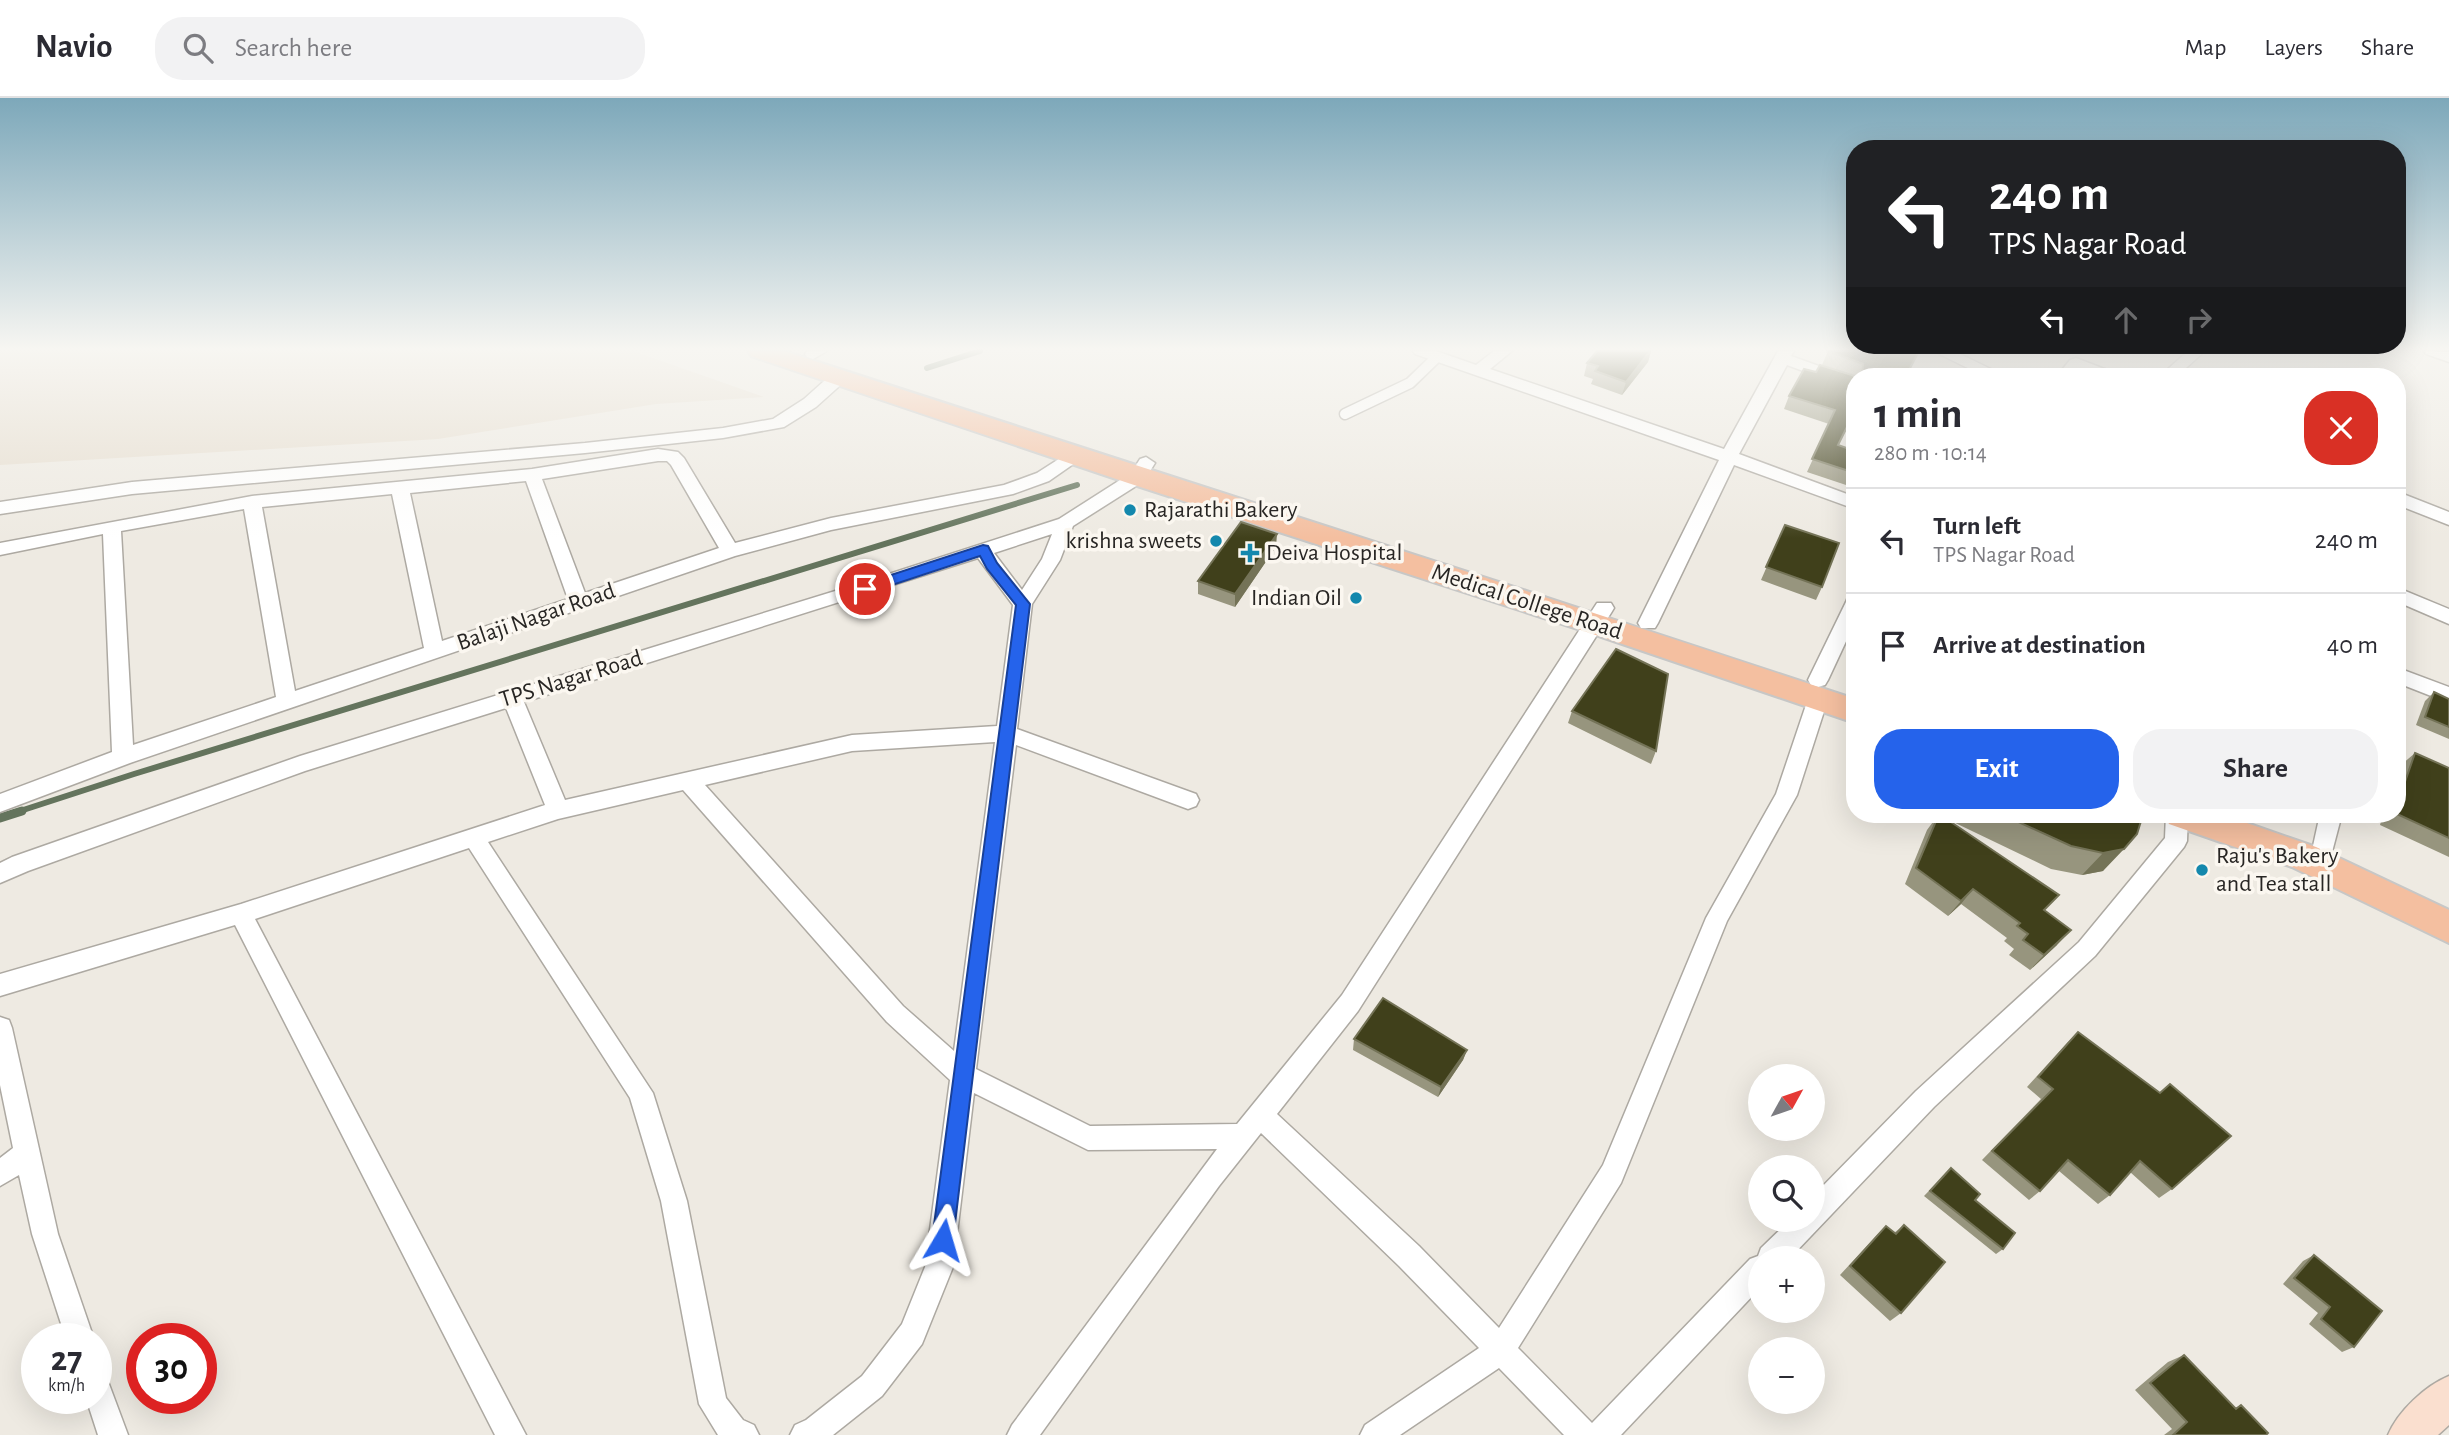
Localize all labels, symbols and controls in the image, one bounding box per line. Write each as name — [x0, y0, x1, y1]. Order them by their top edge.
search box — [155, 17, 645, 80]
icon: search — [179, 29, 217, 67]
text: Navio — [35, 31, 113, 64]
text: Search here — [235, 35, 352, 61]
text: Map — [2184, 36, 2226, 60]
text: Layers — [2264, 36, 2323, 60]
text: Share — [2361, 36, 2414, 60]
icon: left — [1874, 168, 1965, 259]
text: 240 m — [1989, 170, 2109, 219]
text: TPS Nagar Road — [1989, 228, 2187, 260]
icon: left — [2034, 301, 2072, 339]
icon: ahead — [2107, 301, 2145, 339]
icon: right — [2180, 301, 2218, 339]
button: close — [2304, 391, 2378, 465]
text: 1 min — [1874, 393, 1963, 435]
text: 280 m · 10:14 — [1874, 442, 1987, 465]
place label: Rajarathi Bakery — [1144, 498, 1298, 522]
marker: Rajarathi Bakery — [1122, 502, 1138, 518]
text: Turn left — [1933, 513, 2021, 539]
icon: left — [1874, 522, 1912, 560]
text: 240 m — [2315, 527, 2378, 553]
place label: krishna sweets — [1066, 529, 1202, 553]
marker: krishna sweets — [1208, 533, 1224, 549]
place label: Deiva Hospital — [1266, 541, 1402, 565]
marker: Deiva Hospital — [1240, 543, 1260, 563]
text: TPS Nagar Road — [1933, 544, 2075, 567]
pin — [835, 559, 895, 619]
street label: Medical College Road — [1429, 560, 1625, 644]
icon: arrive — [846, 570, 884, 608]
street label: Balaji Nagar Road — [454, 579, 618, 655]
place label: Indian Oil — [1251, 586, 1342, 610]
marker: Indian Oil — [1348, 590, 1364, 606]
icon: arrive — [1874, 627, 1912, 665]
text: Arrive at destination — [1933, 632, 2146, 658]
text: 40 m — [2327, 632, 2378, 658]
street label: TPS Nagar Road — [497, 646, 645, 712]
button: Exit — [1874, 729, 2119, 809]
button: Share — [2133, 729, 2378, 809]
place label: Raju's Bakery and Tea stall — [2216, 844, 2339, 896]
marker: Raju's Bakery and Tea stall — [2194, 862, 2210, 878]
north arrow — [1748, 1064, 1825, 1141]
map controls — [1748, 1064, 1825, 1414]
button: search — [1748, 1155, 1825, 1232]
position arrow — [906, 1203, 980, 1277]
button: + — [1748, 1246, 1825, 1323]
speed limit sign: 30 — [126, 1323, 217, 1414]
button: − — [1748, 1337, 1825, 1414]
text: 27 — [51, 1342, 82, 1377]
text: km/h — [48, 1377, 85, 1395]

